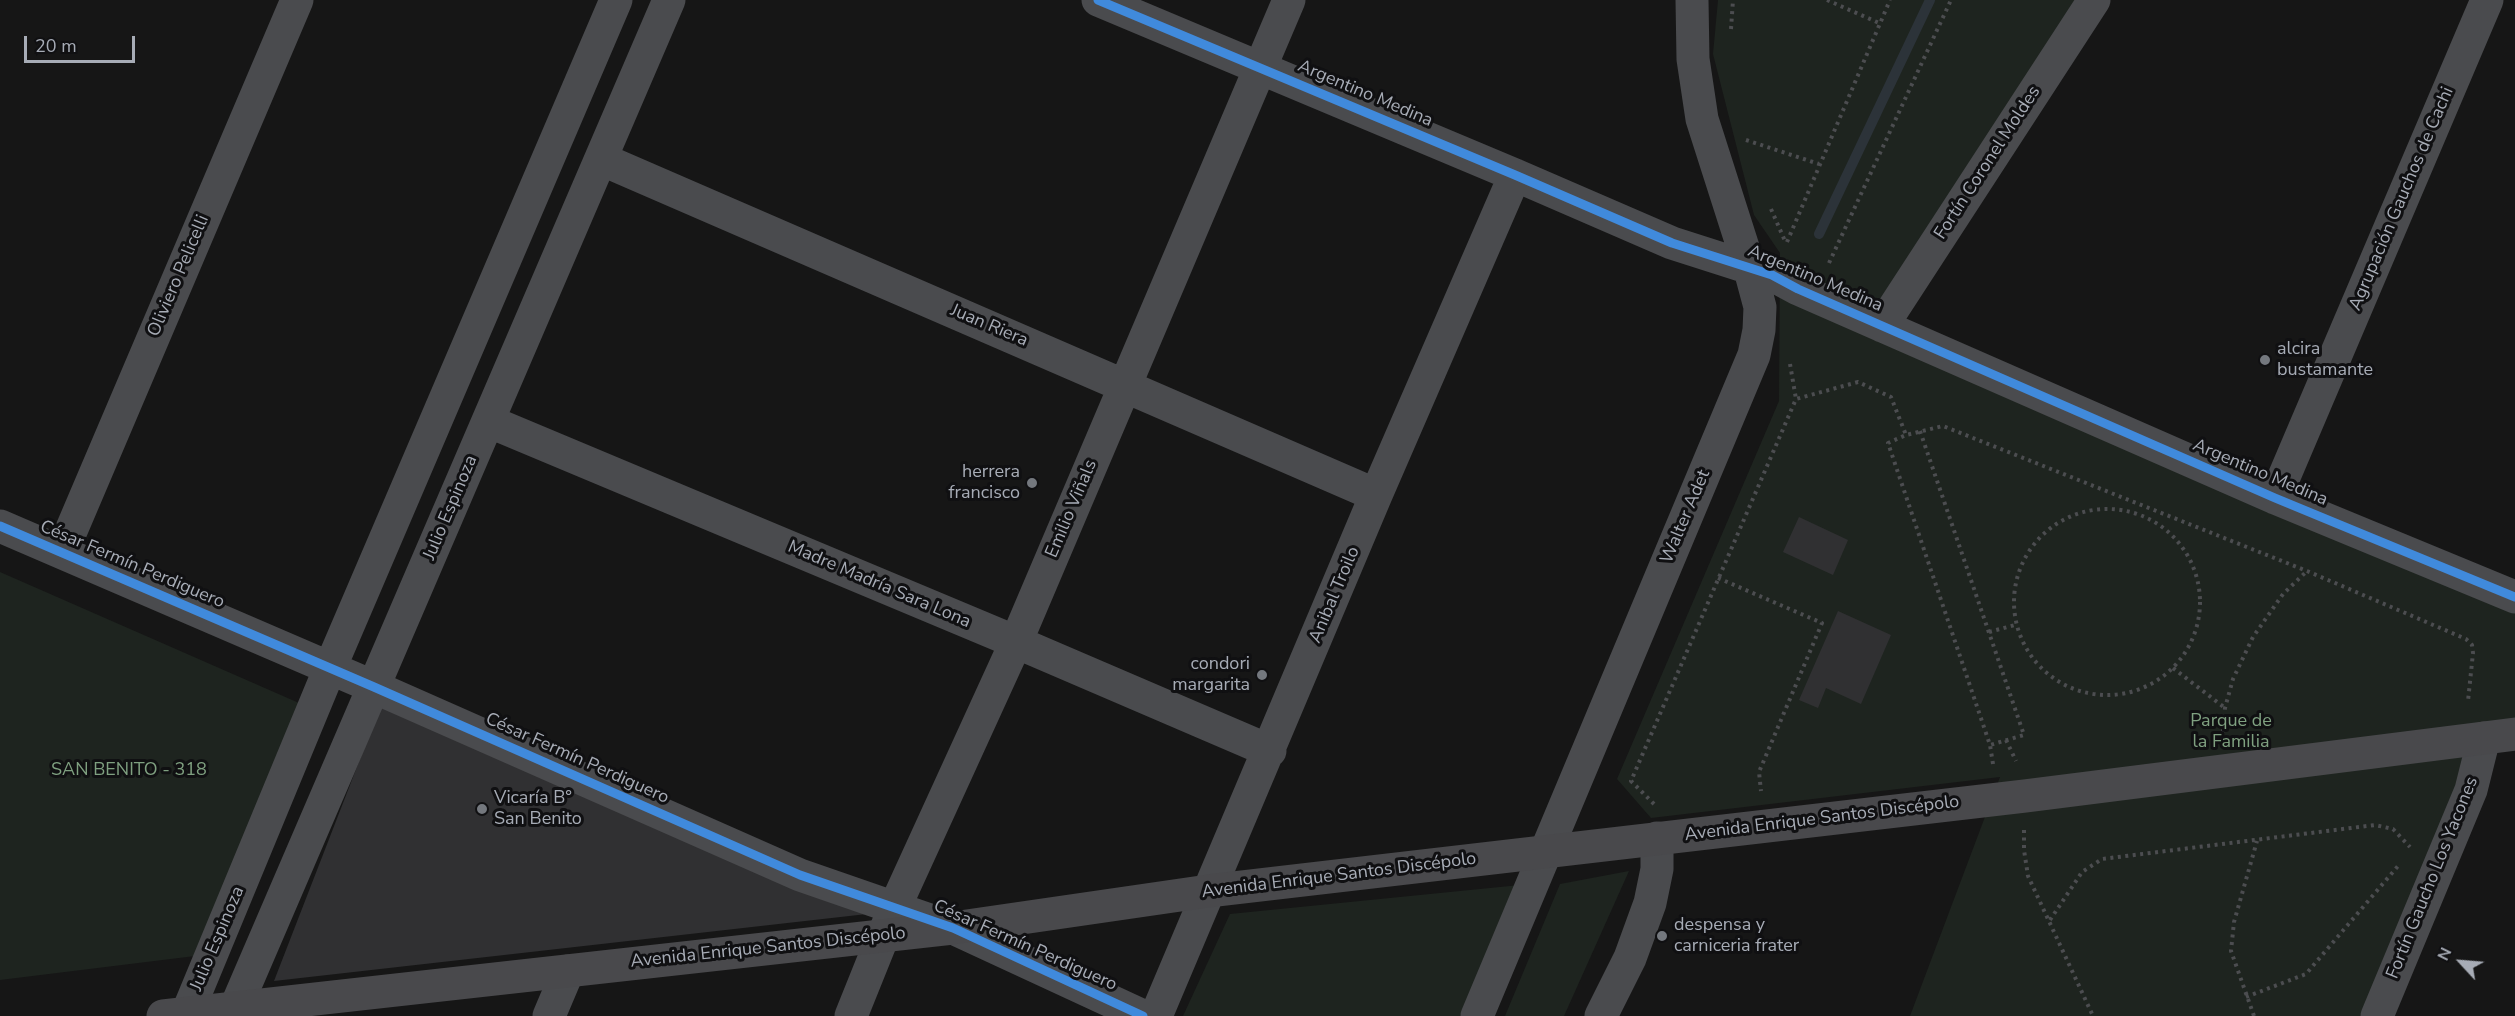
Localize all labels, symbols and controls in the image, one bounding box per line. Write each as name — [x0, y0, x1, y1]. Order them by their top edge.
scale bar — [27, 24, 138, 62]
text: 20 m — [35, 34, 77, 58]
street label: Argentino Medina — [1294, 56, 1436, 132]
street label: Fortín Coronel Moldes — [1930, 82, 2046, 244]
street label: Agrupación Gauchos de Cachi — [2345, 84, 2459, 314]
street label: Oliviero Pelicelli — [144, 212, 214, 340]
street label: Argentino Medina — [1744, 241, 1886, 317]
street label: Juan Riera — [947, 300, 1031, 352]
place label: alcira bustamante — [2277, 339, 2373, 382]
marker: alcira bustamante — [2258, 353, 2272, 367]
street label: Argentino Medina — [2189, 435, 2331, 511]
street label: Julio Espinoza — [419, 452, 483, 564]
street label: Emilio Viñals — [1042, 457, 1102, 561]
place label: herrera francisco — [949, 462, 1020, 504]
street label: Walter Adet — [1657, 467, 1715, 567]
marker: herrera francisco — [1025, 476, 1039, 490]
street label: César Fermín Perdiguero — [36, 516, 228, 614]
street label: Madre Madría Sara Lona — [784, 537, 974, 633]
street label: Anibal Troilo — [1305, 543, 1365, 647]
place label: condori margarita — [1172, 654, 1250, 696]
marker: condori margarita — [1255, 668, 1269, 682]
street label: César Fermín Perdiguero — [482, 709, 672, 809]
park label: Parque de la Familia — [2190, 711, 2272, 754]
park label: SAN BENITO - 318 — [51, 760, 207, 782]
street label: Fortín Gaucho Los Yacones — [2382, 774, 2484, 982]
place label: Vicaría B° San Benito — [494, 788, 582, 830]
street label: Avenida Enrique Santos Discépolo — [1683, 791, 1961, 847]
marker: Vicaría B° San Benito — [475, 802, 489, 816]
street label: Avenida Enrique Santos Discépolo — [1200, 848, 1478, 904]
street label: Julio Espinoza — [186, 883, 250, 995]
street label: César Fermín Perdiguero — [930, 896, 1120, 996]
place label: despensa y carniceria frater — [1674, 915, 1799, 958]
street label: Avenida Enrique Santos Discépolo — [629, 923, 907, 973]
marker: despensa y carniceria frater — [1655, 929, 1669, 943]
north arrow — [2431, 932, 2491, 992]
text: N — [2432, 944, 2457, 964]

